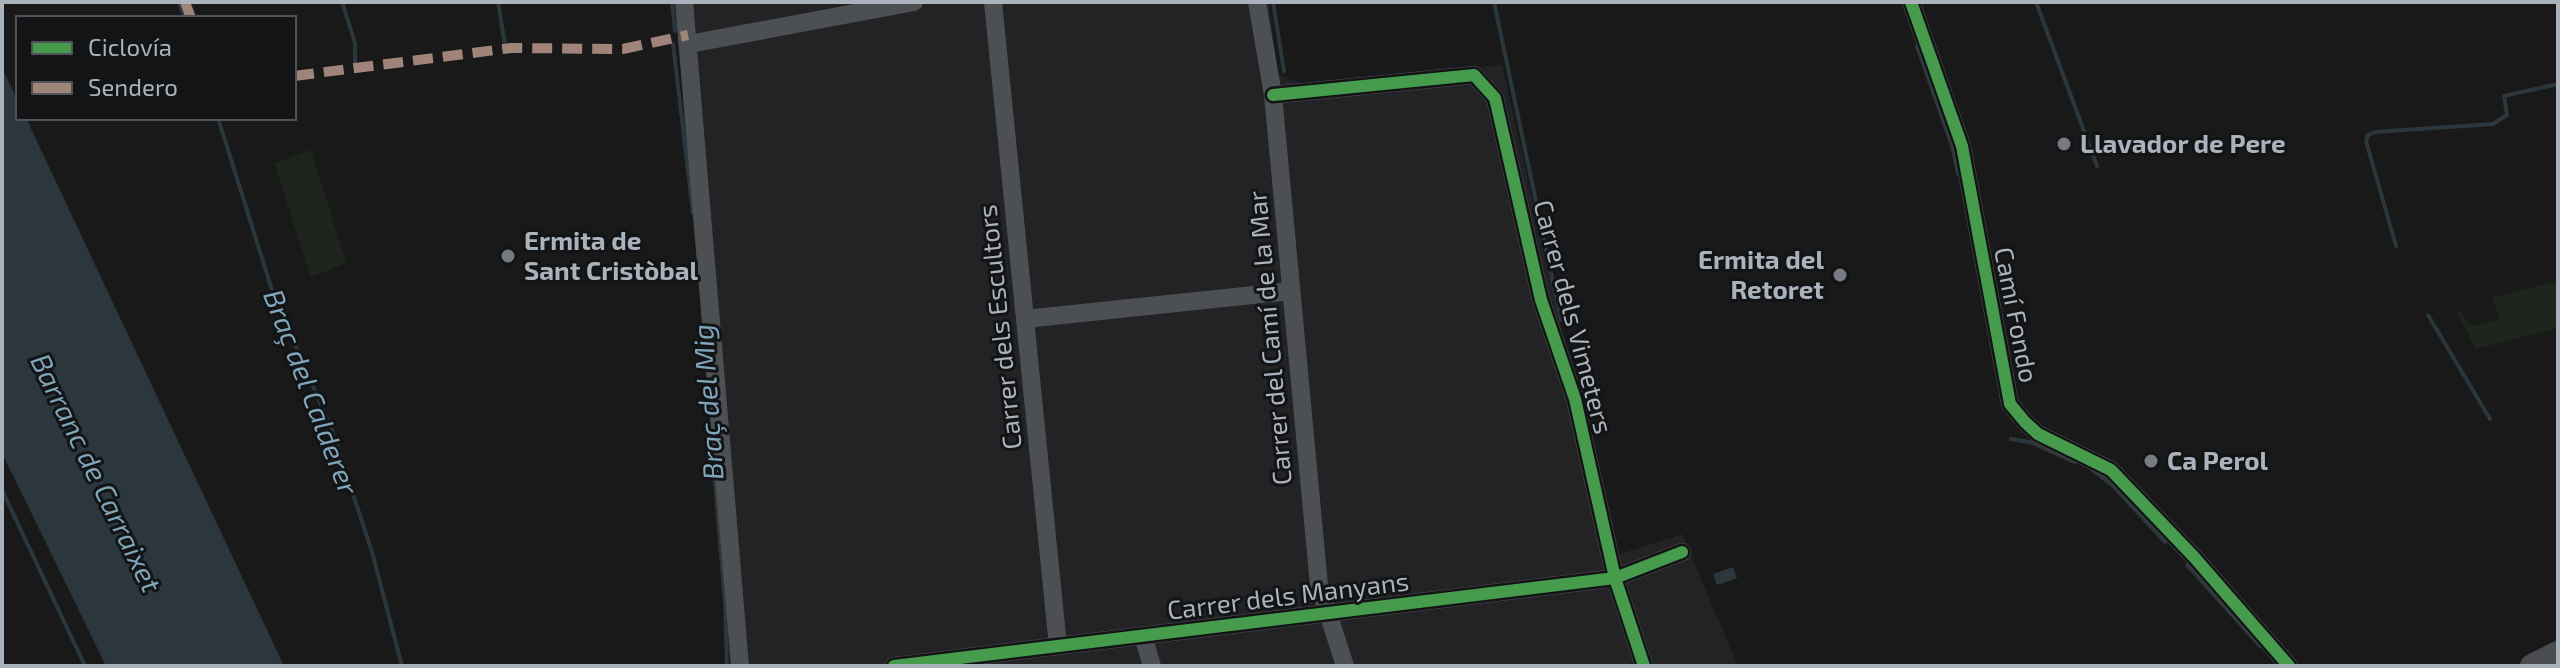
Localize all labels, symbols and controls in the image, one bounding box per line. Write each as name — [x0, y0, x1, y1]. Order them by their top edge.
legend — [16, 16, 296, 120]
text: Ciclovía — [88, 32, 172, 61]
text: Sendero — [88, 72, 178, 101]
place label: Llavador de Pere — [2080, 127, 2286, 158]
marker: Llavador de Pere — [2055, 135, 2073, 153]
street label: Carrer del Camí de la Mar — [1240, 190, 1297, 486]
street label: Carrer dels Vimeters — [1528, 196, 1621, 437]
street label: Carrer dels Escultors — [970, 203, 1027, 451]
place label: Ermita de Sant Cristòbal — [524, 224, 699, 285]
place label: Ermita del Retoret — [1698, 243, 1824, 304]
street label: Camí Fondo — [1989, 244, 2046, 385]
marker: Ermita de Sant Cristòbal — [499, 247, 517, 265]
marker: Ermita del Retoret — [1831, 266, 1849, 284]
water label: Braç del Calderer — [256, 284, 367, 500]
water label: Braç del Mig — [685, 323, 730, 481]
water label: Barranc de Carraixet — [24, 348, 170, 598]
place label: Ca Perol — [2167, 444, 2269, 475]
marker: Ca Perol — [2142, 452, 2160, 470]
street label: Carrer dels Manyans — [1165, 564, 1410, 625]

